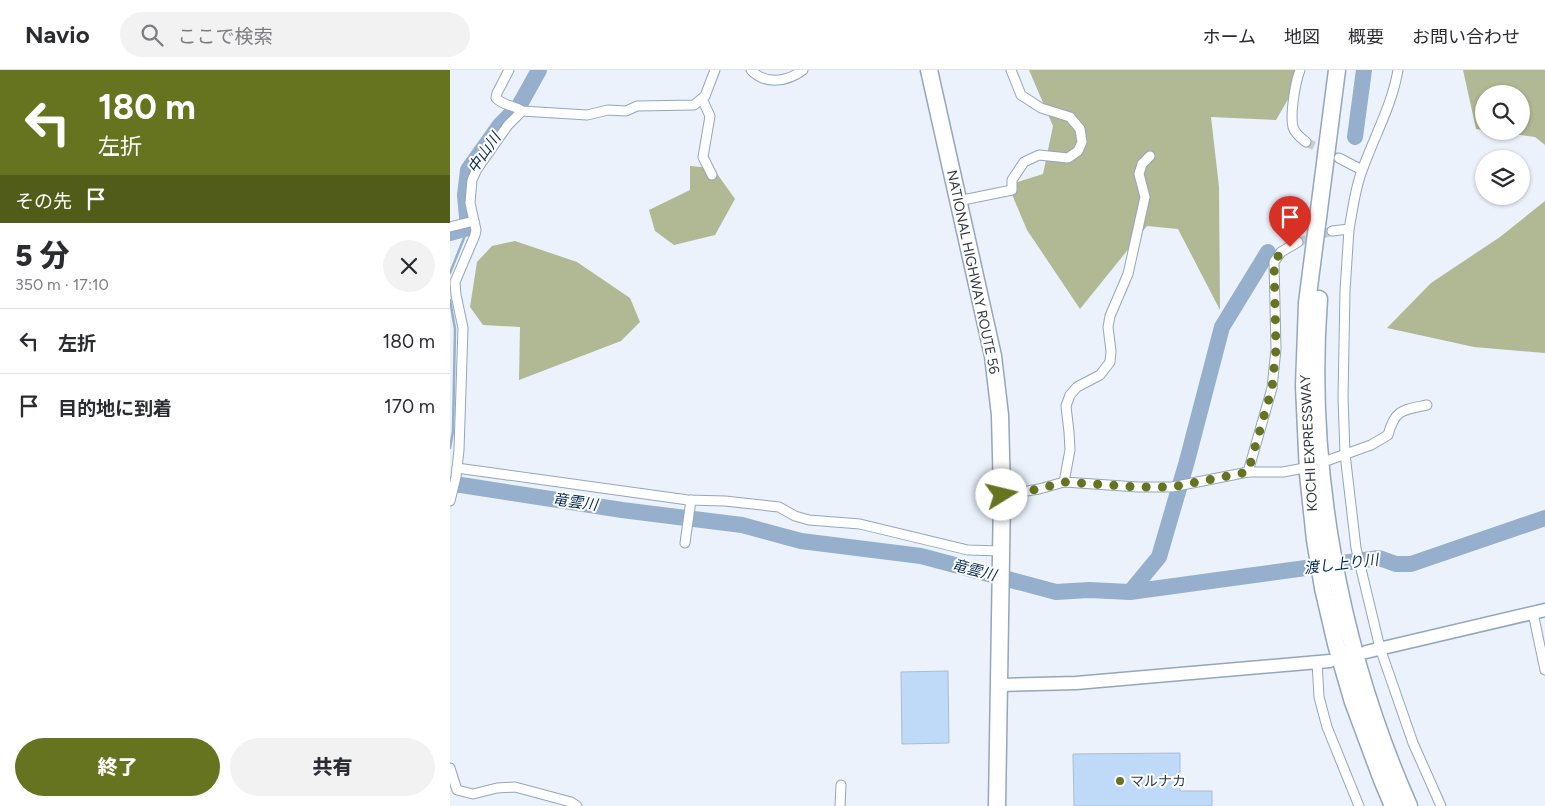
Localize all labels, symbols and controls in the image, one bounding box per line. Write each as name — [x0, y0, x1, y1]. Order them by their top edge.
search box — [120, 12, 470, 57]
text: Navio — [25, 20, 90, 49]
icon: search — [138, 21, 166, 49]
text: ここで検索 — [178, 25, 273, 48]
text: ホーム — [1203, 26, 1256, 48]
text: 地図 — [1284, 26, 1320, 48]
text: 概要 — [1348, 26, 1384, 48]
text: お問い合わせ — [1412, 26, 1520, 48]
map controls — [1475, 85, 1530, 205]
button: search — [1475, 85, 1530, 140]
text: 180 m — [98, 86, 196, 128]
icon: left — [15, 90, 80, 155]
water label: 中山川 — [464, 128, 505, 177]
text: 左折 — [98, 133, 142, 160]
button: layers — [1475, 150, 1530, 205]
street label: NATIONAL HIGHWAY ROUTE 56 — [943, 168, 1003, 376]
icon: arrive — [82, 185, 110, 213]
text: その先 — [15, 190, 72, 213]
pin — [1269, 196, 1311, 247]
icon: arrive — [1276, 203, 1304, 231]
text: 5 分 — [15, 237, 70, 274]
button: close — [383, 240, 435, 292]
text: 350 m · 17:10 — [15, 275, 109, 294]
icon: left — [15, 327, 43, 355]
text: 180 m — [382, 330, 435, 353]
text: 左折 — [58, 332, 96, 355]
street label: KOCHI EXPRESSWAY — [1297, 373, 1321, 512]
icon: arrive — [15, 392, 43, 420]
text: 170 m — [384, 395, 435, 418]
text: 目的地に到着 — [58, 397, 172, 420]
position arrow — [975, 468, 1027, 520]
water label: 竜雲川 — [551, 490, 601, 514]
water label: 渡し上り川 — [1303, 550, 1381, 578]
water label: 竜雲川 — [950, 555, 1000, 585]
button: 終了 — [15, 738, 220, 796]
button: 共有 — [230, 738, 435, 796]
place label: マルナカ — [1130, 773, 1186, 790]
marker: マルナカ — [1114, 775, 1126, 787]

